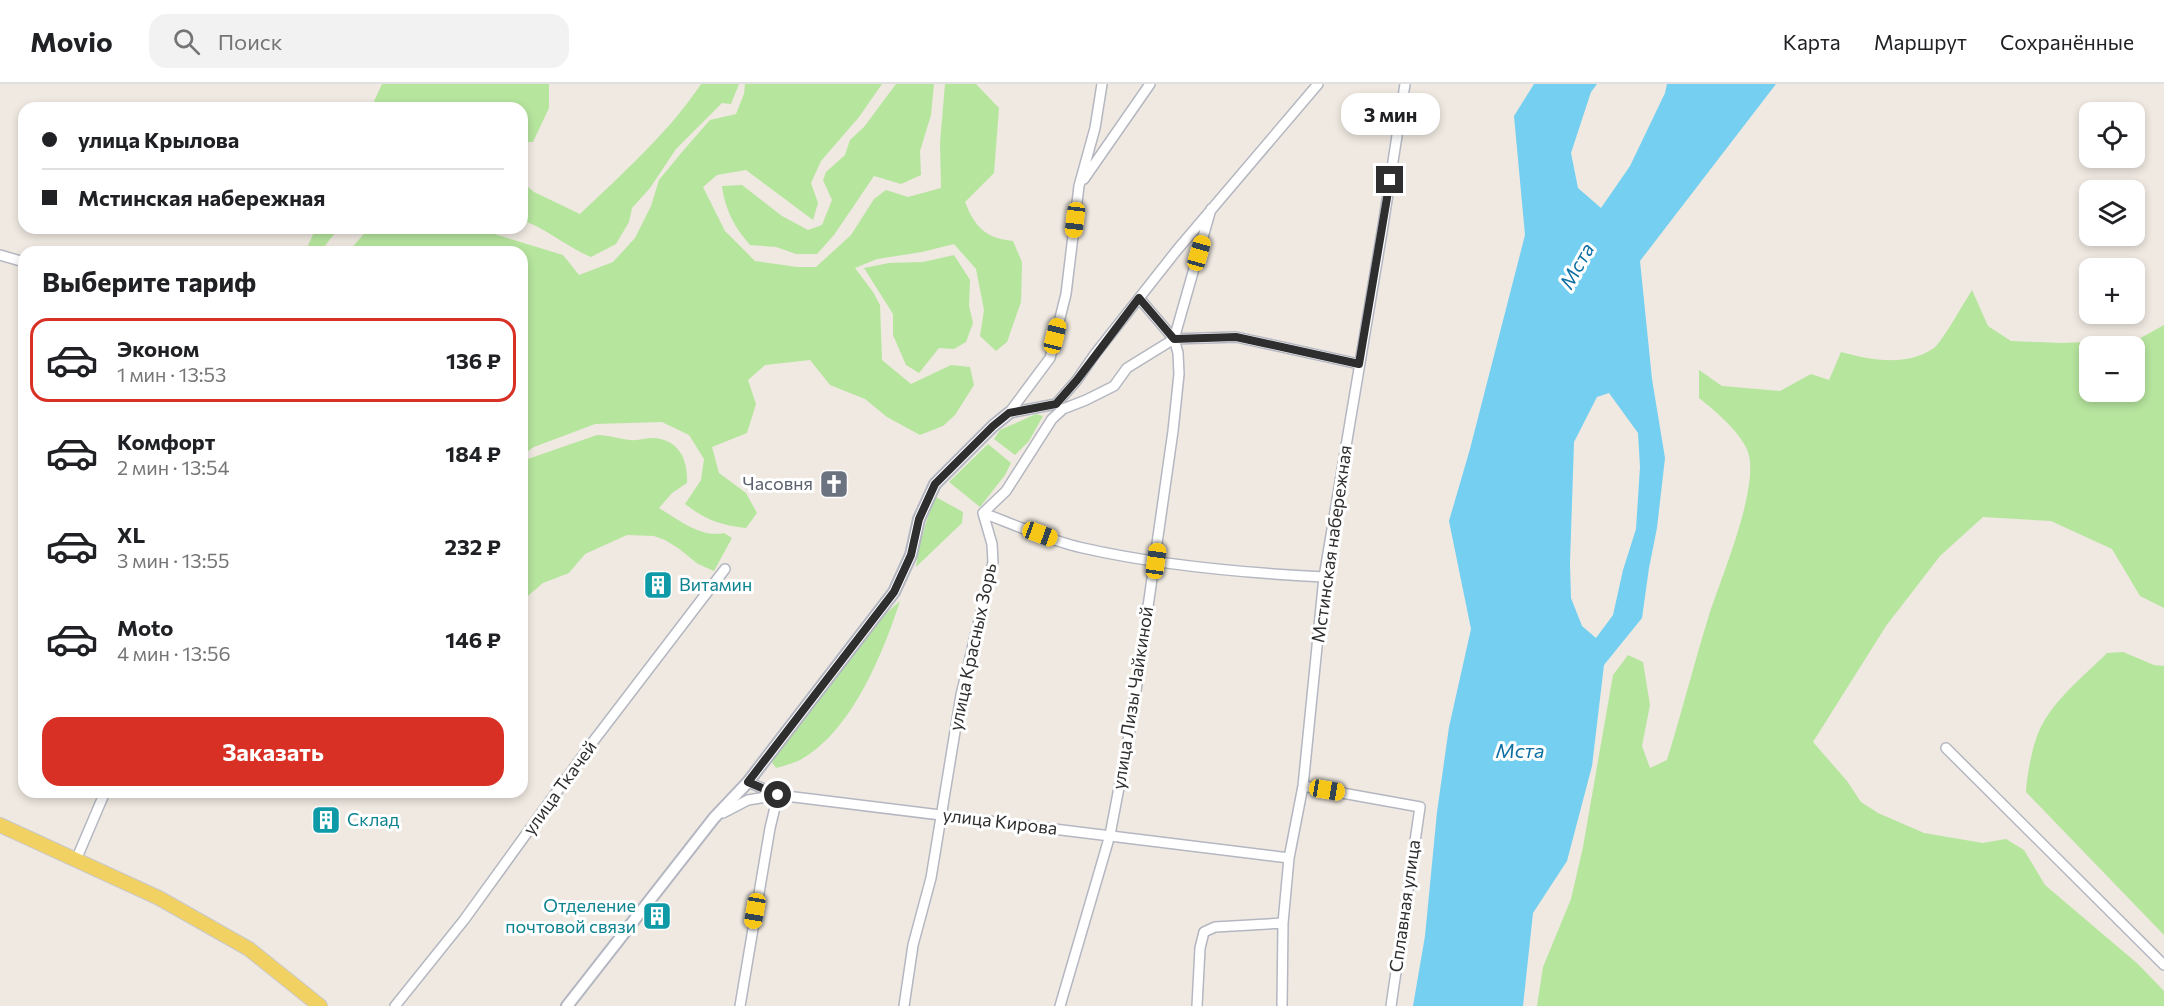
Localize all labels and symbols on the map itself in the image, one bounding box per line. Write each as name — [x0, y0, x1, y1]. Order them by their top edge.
callout: 3 мин — [1340, 93, 1440, 135]
route end — [1376, 166, 1403, 193]
car — [1064, 201, 1086, 239]
car — [1185, 233, 1213, 273]
water label: Мста — [1554, 238, 1598, 293]
car — [1042, 316, 1068, 356]
street label: Мстинская набережная — [1306, 444, 1356, 644]
church icon: Часовня — [818, 468, 850, 500]
place label: Часовня — [743, 472, 813, 494]
car — [1020, 519, 1060, 549]
car — [1145, 542, 1167, 580]
street label: улица Красных Зорь — [944, 561, 1001, 733]
building icon: Витамин — [642, 569, 674, 601]
place label: Витамин — [679, 573, 752, 595]
street label: улица Лизы Чайкиной — [1107, 605, 1157, 791]
street label: улица Ткачей — [518, 736, 601, 839]
water label: Мста — [1496, 738, 1544, 762]
car — [1308, 778, 1346, 802]
route start — [764, 781, 791, 808]
street label: улица Кирова — [942, 803, 1059, 839]
building icon: Склад — [310, 804, 342, 836]
place label: Склад — [347, 808, 400, 830]
street label: Сплавная улица — [1384, 838, 1424, 974]
car — [743, 892, 767, 930]
place label: Отделение почтовой связи — [505, 894, 636, 937]
building icon: Отделение почтовой связи — [641, 900, 673, 932]

